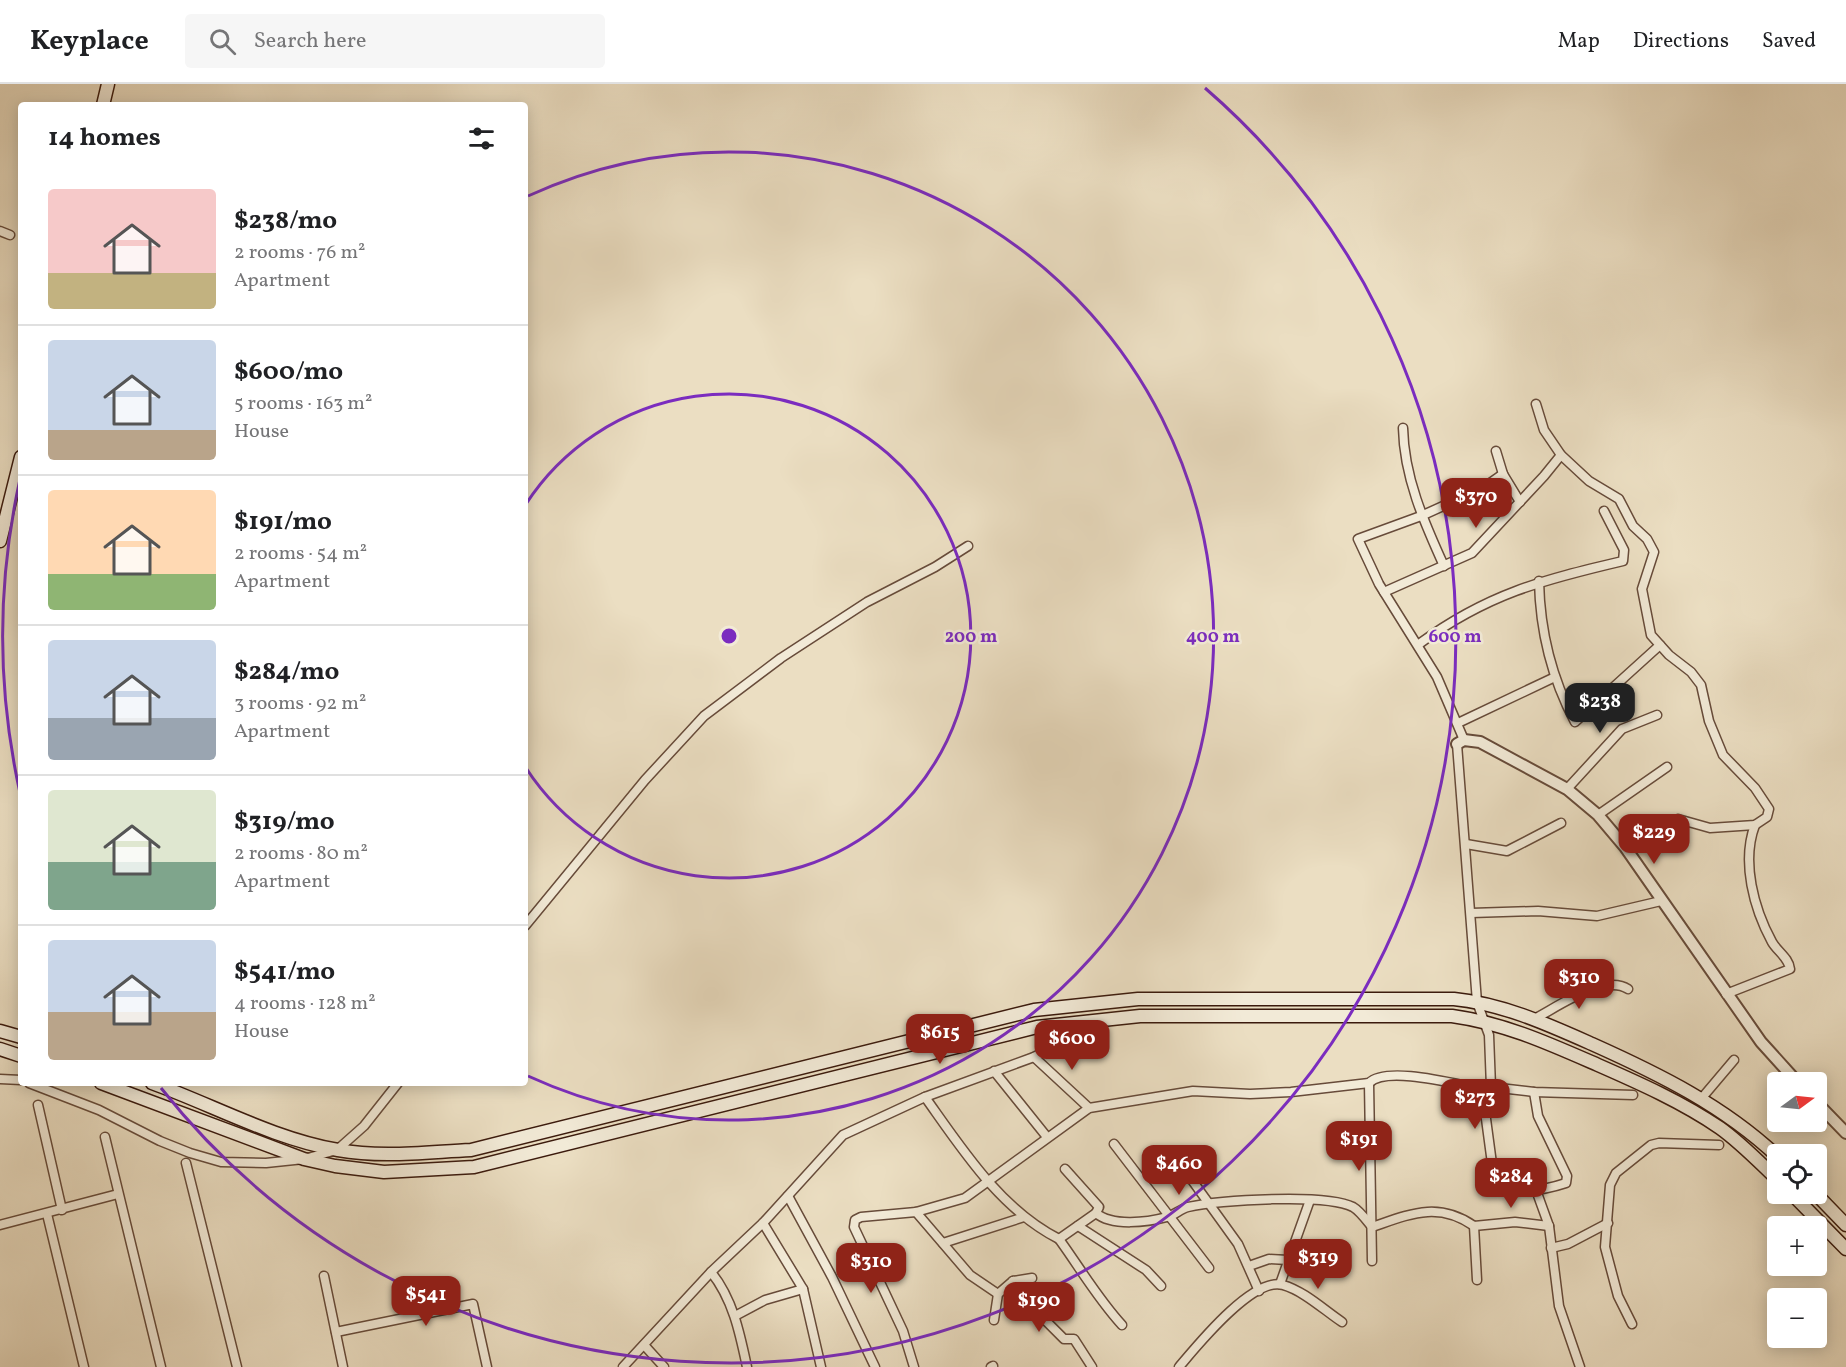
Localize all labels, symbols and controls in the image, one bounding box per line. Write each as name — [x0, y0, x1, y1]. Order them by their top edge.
search box — [185, 14, 605, 68]
text: Keyplace — [30, 22, 149, 61]
icon: search — [206, 25, 239, 58]
text: Search here — [254, 26, 366, 57]
text: Map — [1558, 27, 1600, 56]
text: Directions — [1633, 27, 1729, 56]
text: Saved — [1762, 27, 1816, 56]
text: 14 homes — [48, 120, 161, 156]
icon: filters — [465, 122, 498, 155]
text: $238/mo — [234, 203, 337, 239]
icon: home — [96, 213, 168, 285]
text: 2 rooms · 76 m² — [234, 239, 366, 267]
text: Apartment — [234, 267, 330, 295]
text: $600/mo — [234, 354, 343, 390]
icon: home — [96, 364, 168, 436]
text: 5 rooms · 163 m² — [234, 390, 372, 418]
text: House — [234, 418, 289, 446]
pin: $370 — [1440, 478, 1512, 529]
text: $370 — [1455, 483, 1497, 511]
text: $191/mo — [234, 504, 332, 540]
icon: home — [96, 514, 168, 586]
text: 2 rooms · 54 m² — [234, 540, 367, 568]
text: Apartment — [234, 568, 330, 596]
text: 200 m — [945, 625, 997, 650]
text: 400 m — [1186, 625, 1240, 650]
text: 600 m — [1428, 625, 1482, 650]
centre of rings — [719, 626, 739, 646]
text: $284/mo — [234, 654, 339, 690]
icon: home — [96, 664, 168, 736]
pin: $238 — [1564, 683, 1636, 734]
text: $238 — [1579, 688, 1621, 716]
text: 3 rooms · 92 m² — [234, 690, 366, 718]
text: Apartment — [234, 718, 330, 746]
text: $319/mo — [234, 804, 335, 840]
icon: home — [96, 814, 168, 886]
pin: $229 — [1618, 814, 1690, 865]
text: $229 — [1633, 819, 1675, 847]
text: 2 rooms · 80 m² — [234, 840, 368, 868]
text: Apartment — [234, 868, 330, 896]
text: $541/mo — [234, 954, 335, 990]
pin: $310 — [1543, 959, 1615, 1010]
icon: home — [96, 964, 168, 1036]
text: $310 — [1558, 964, 1600, 992]
text: 4 rooms · 128 m² — [234, 990, 376, 1018]
pin: $615 — [904, 1014, 976, 1065]
text: House — [234, 1018, 289, 1046]
text: $615 — [920, 1019, 960, 1047]
pin: $600 — [1036, 1020, 1108, 1071]
text: $600 — [1049, 1025, 1095, 1053]
north arrow — [1767, 1072, 1827, 1132]
map controls — [1767, 1072, 1827, 1348]
pin: $273 — [1439, 1079, 1511, 1130]
text: $273 — [1455, 1084, 1495, 1112]
pin: $191 — [1323, 1121, 1395, 1172]
text: $191 — [1340, 1126, 1378, 1154]
button: locate — [1767, 1144, 1827, 1204]
pin: $460 — [1143, 1145, 1215, 1196]
text: $460 — [1156, 1150, 1202, 1178]
pin: $284 — [1475, 1158, 1547, 1209]
text: $284 — [1489, 1163, 1533, 1191]
button: + — [1767, 1216, 1827, 1276]
pin: $319 — [1282, 1239, 1354, 1290]
pin: $310 — [835, 1243, 907, 1294]
text: $319 — [1298, 1244, 1338, 1272]
text: $310 — [850, 1248, 892, 1276]
pin: $541 — [390, 1276, 462, 1327]
text: $541 — [406, 1281, 446, 1309]
pin: $190 — [1003, 1282, 1075, 1333]
text: $190 — [1018, 1287, 1060, 1315]
button: − — [1767, 1288, 1827, 1348]

